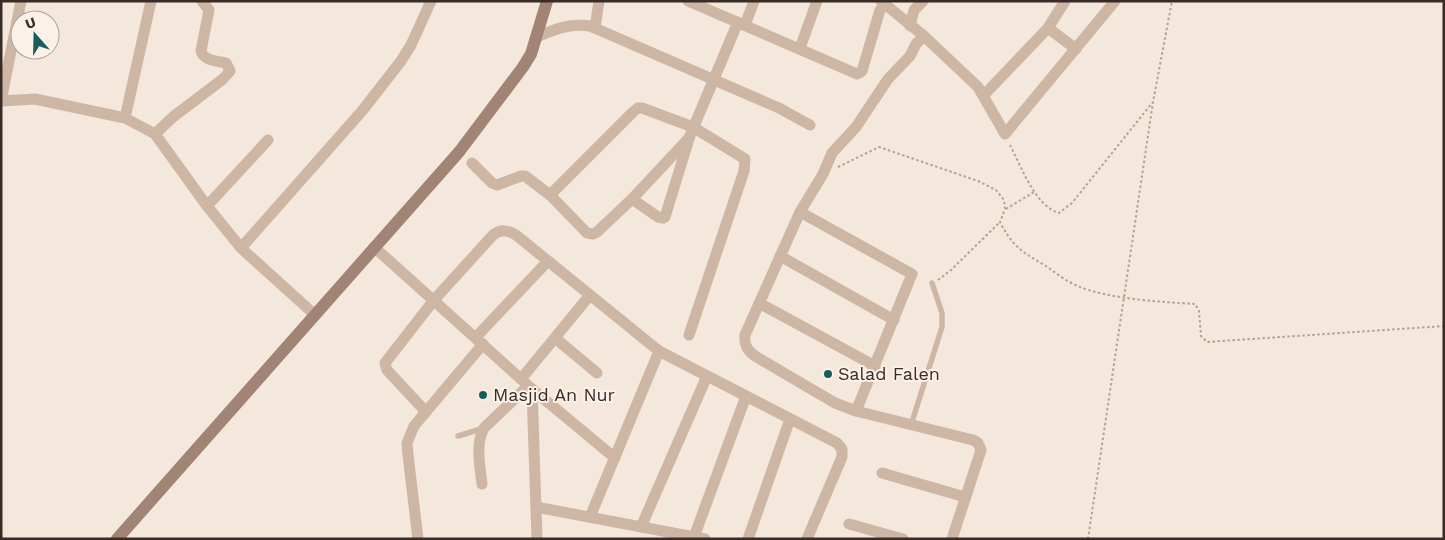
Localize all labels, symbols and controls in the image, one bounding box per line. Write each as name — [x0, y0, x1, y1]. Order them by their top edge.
north arrow — [10, 10, 60, 60]
text: U — [23, 14, 38, 32]
place label: Salad Falen — [838, 363, 940, 384]
marker: Salad Falen — [822, 368, 834, 380]
place label: Masjid An Nur — [493, 384, 615, 405]
marker: Masjid An Nur — [477, 389, 489, 401]

